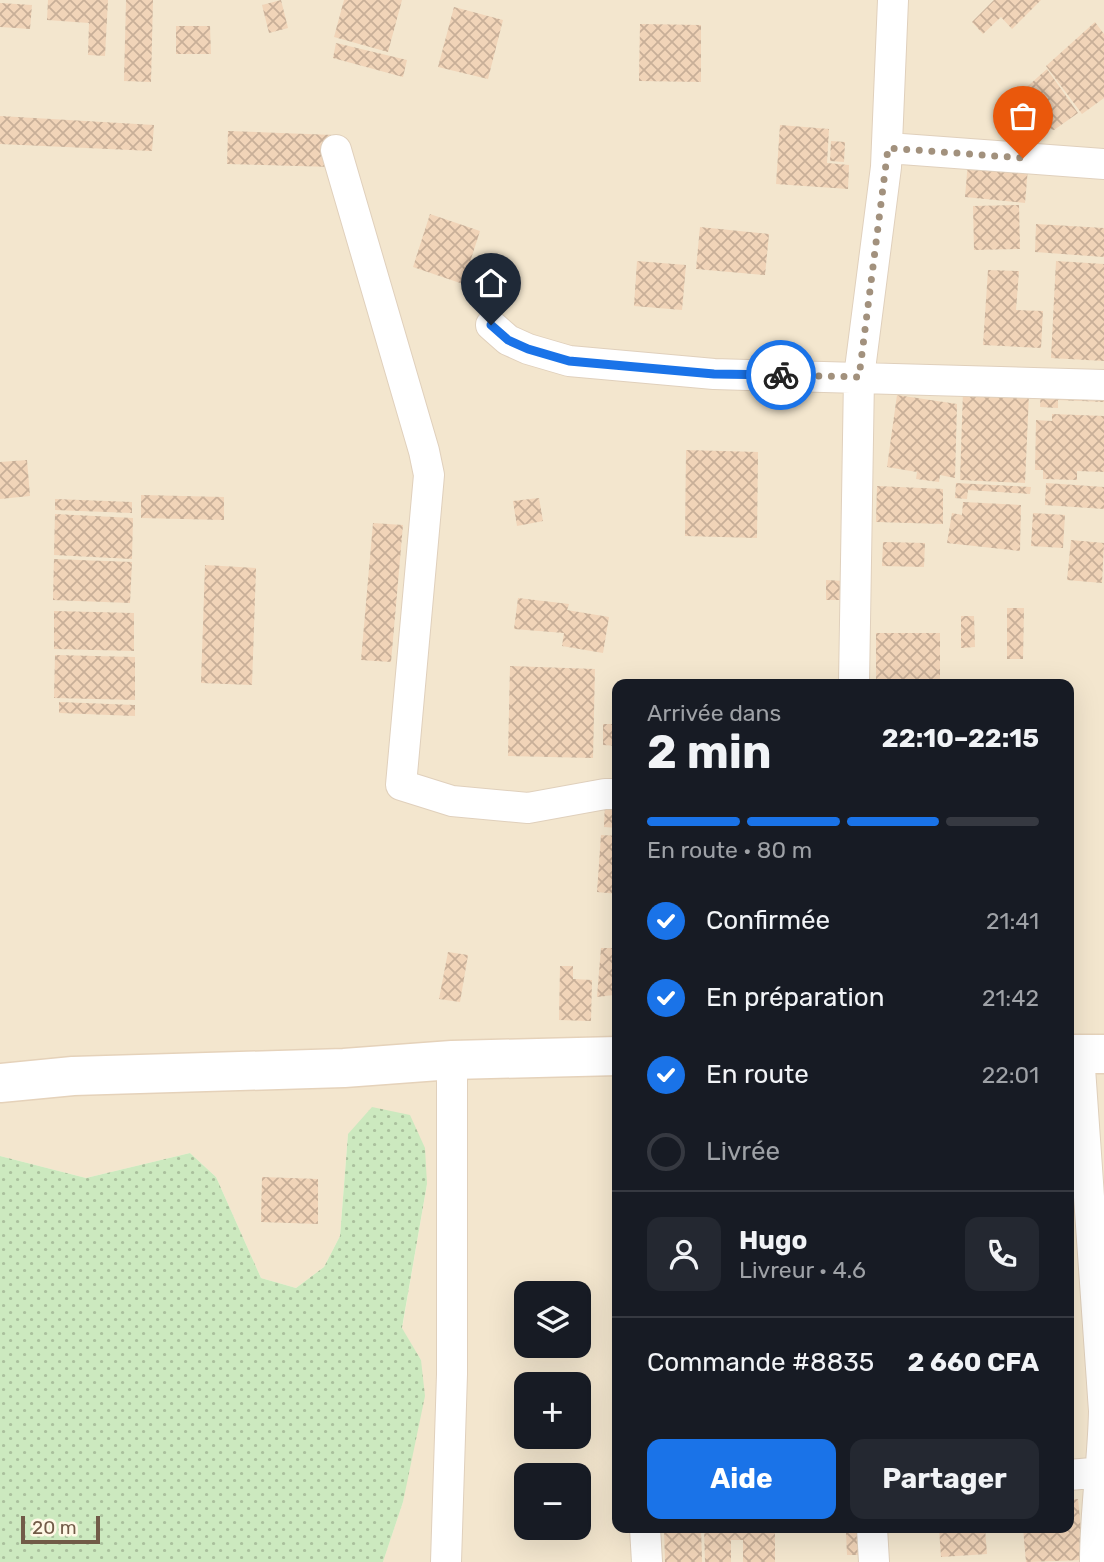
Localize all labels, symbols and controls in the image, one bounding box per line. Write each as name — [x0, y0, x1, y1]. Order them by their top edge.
pin — [993, 86, 1053, 158]
icon: bag — [1004, 97, 1042, 135]
pin — [461, 253, 521, 325]
icon: home — [472, 264, 510, 302]
courier — [746, 340, 816, 410]
icon: bike — [762, 356, 800, 394]
text: Arrivée dans — [647, 699, 781, 727]
text: 22:10–22:15 — [882, 723, 1039, 754]
text: 2 min — [647, 725, 772, 780]
text: En route · 80 m — [647, 836, 812, 864]
icon: check — [647, 902, 685, 940]
text: Confirmée — [706, 905, 830, 936]
text: 21:41 — [986, 907, 1039, 935]
icon: check — [647, 979, 685, 1017]
text: En préparation — [706, 982, 884, 1013]
text: 21:42 — [982, 984, 1039, 1012]
icon: check — [647, 1056, 685, 1094]
text: En route — [706, 1059, 809, 1090]
text: 22:01 — [982, 1061, 1039, 1089]
text: Livrée — [706, 1136, 780, 1167]
button: person — [647, 1217, 721, 1291]
button: phone — [965, 1217, 1039, 1291]
text: Hugo — [739, 1225, 807, 1256]
text: Livreur · 4.6 — [739, 1256, 866, 1284]
map controls — [514, 1281, 591, 1540]
button: layers — [514, 1281, 591, 1358]
text: Commande #8835 — [647, 1347, 874, 1378]
text: 2 660 CFA — [908, 1347, 1039, 1378]
button: + — [514, 1372, 591, 1449]
button: Aide — [647, 1439, 836, 1519]
button: Partager — [850, 1439, 1039, 1519]
button: − — [514, 1463, 591, 1540]
scale bar — [21, 1513, 100, 1545]
text: 20 m — [32, 1516, 77, 1539]

